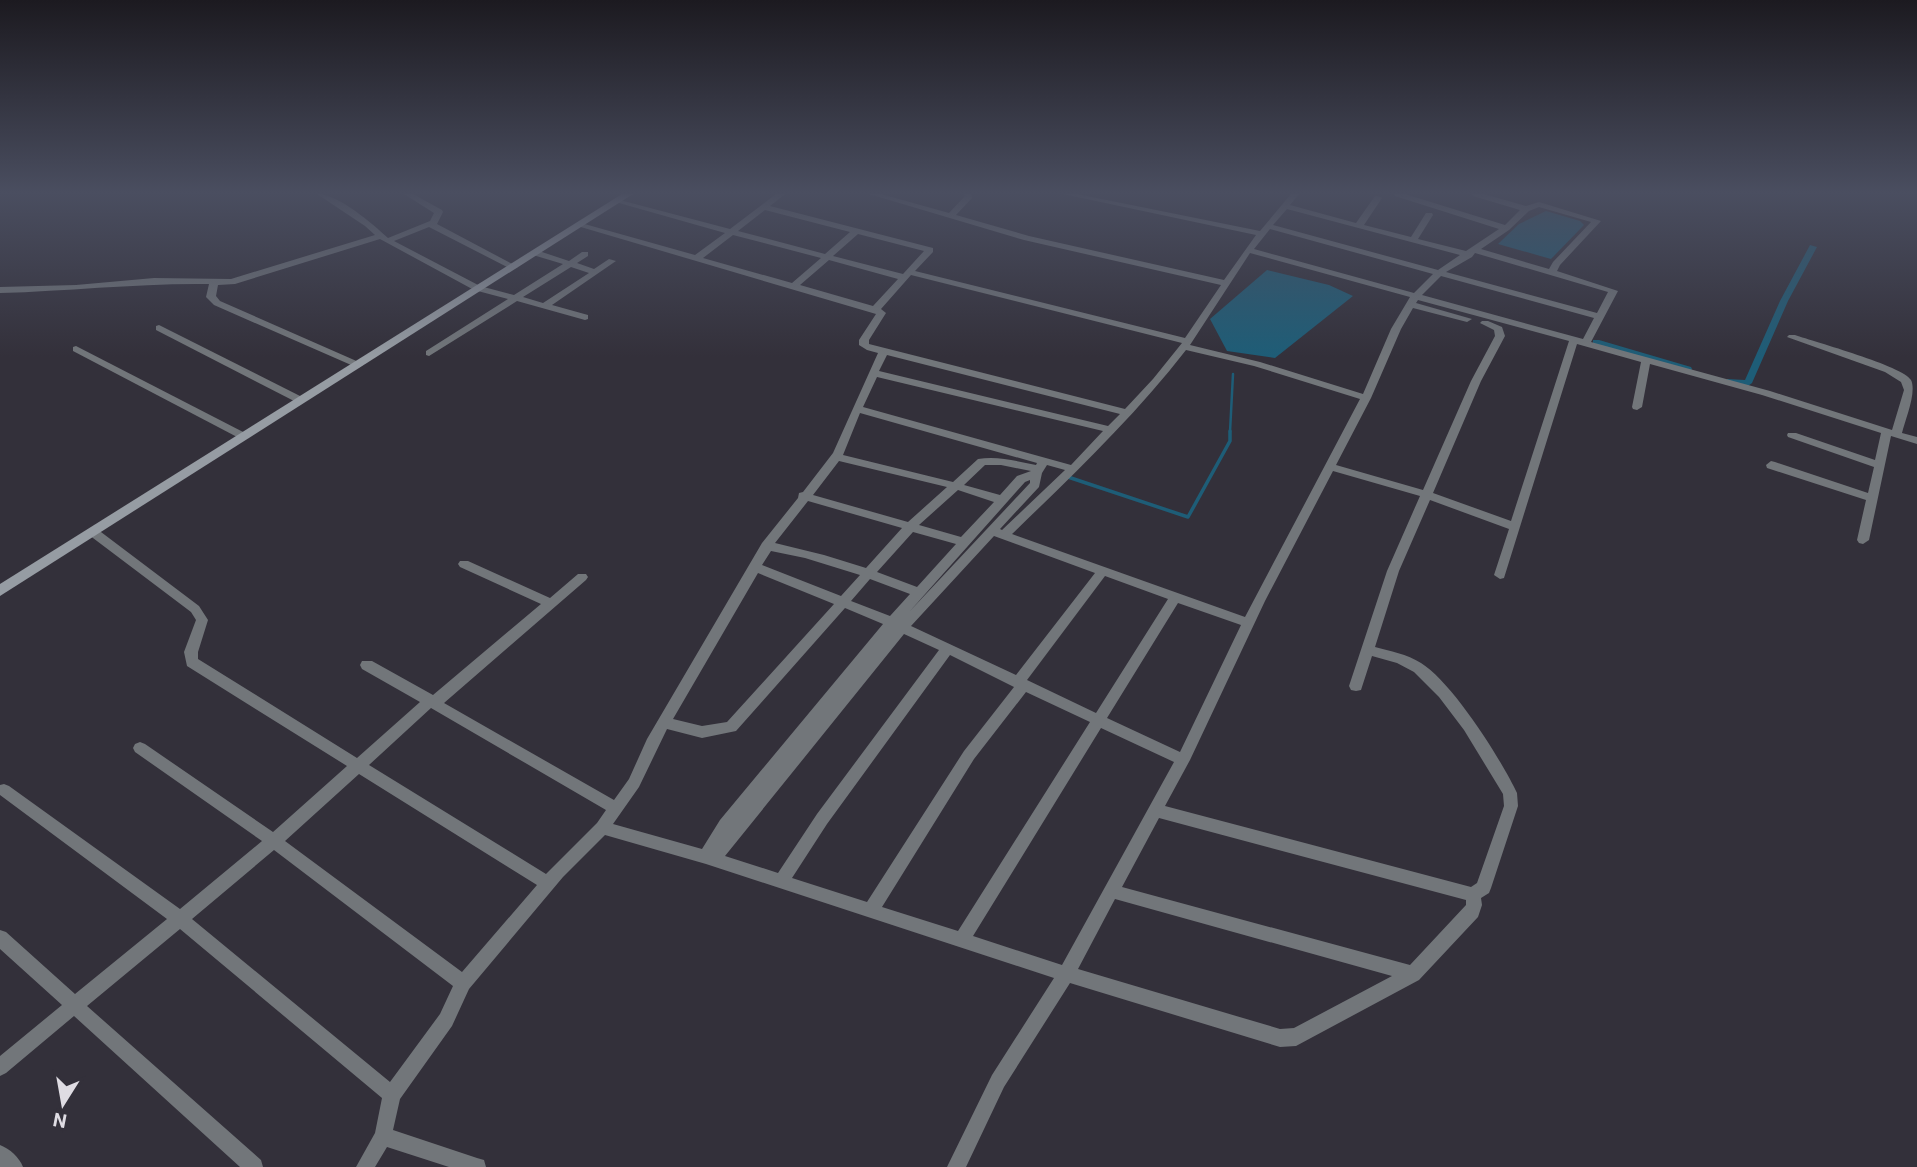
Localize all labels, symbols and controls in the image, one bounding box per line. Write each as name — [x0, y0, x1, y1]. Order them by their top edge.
north arrow — [28, 1069, 98, 1139]
text: N — [51, 1108, 69, 1133]

